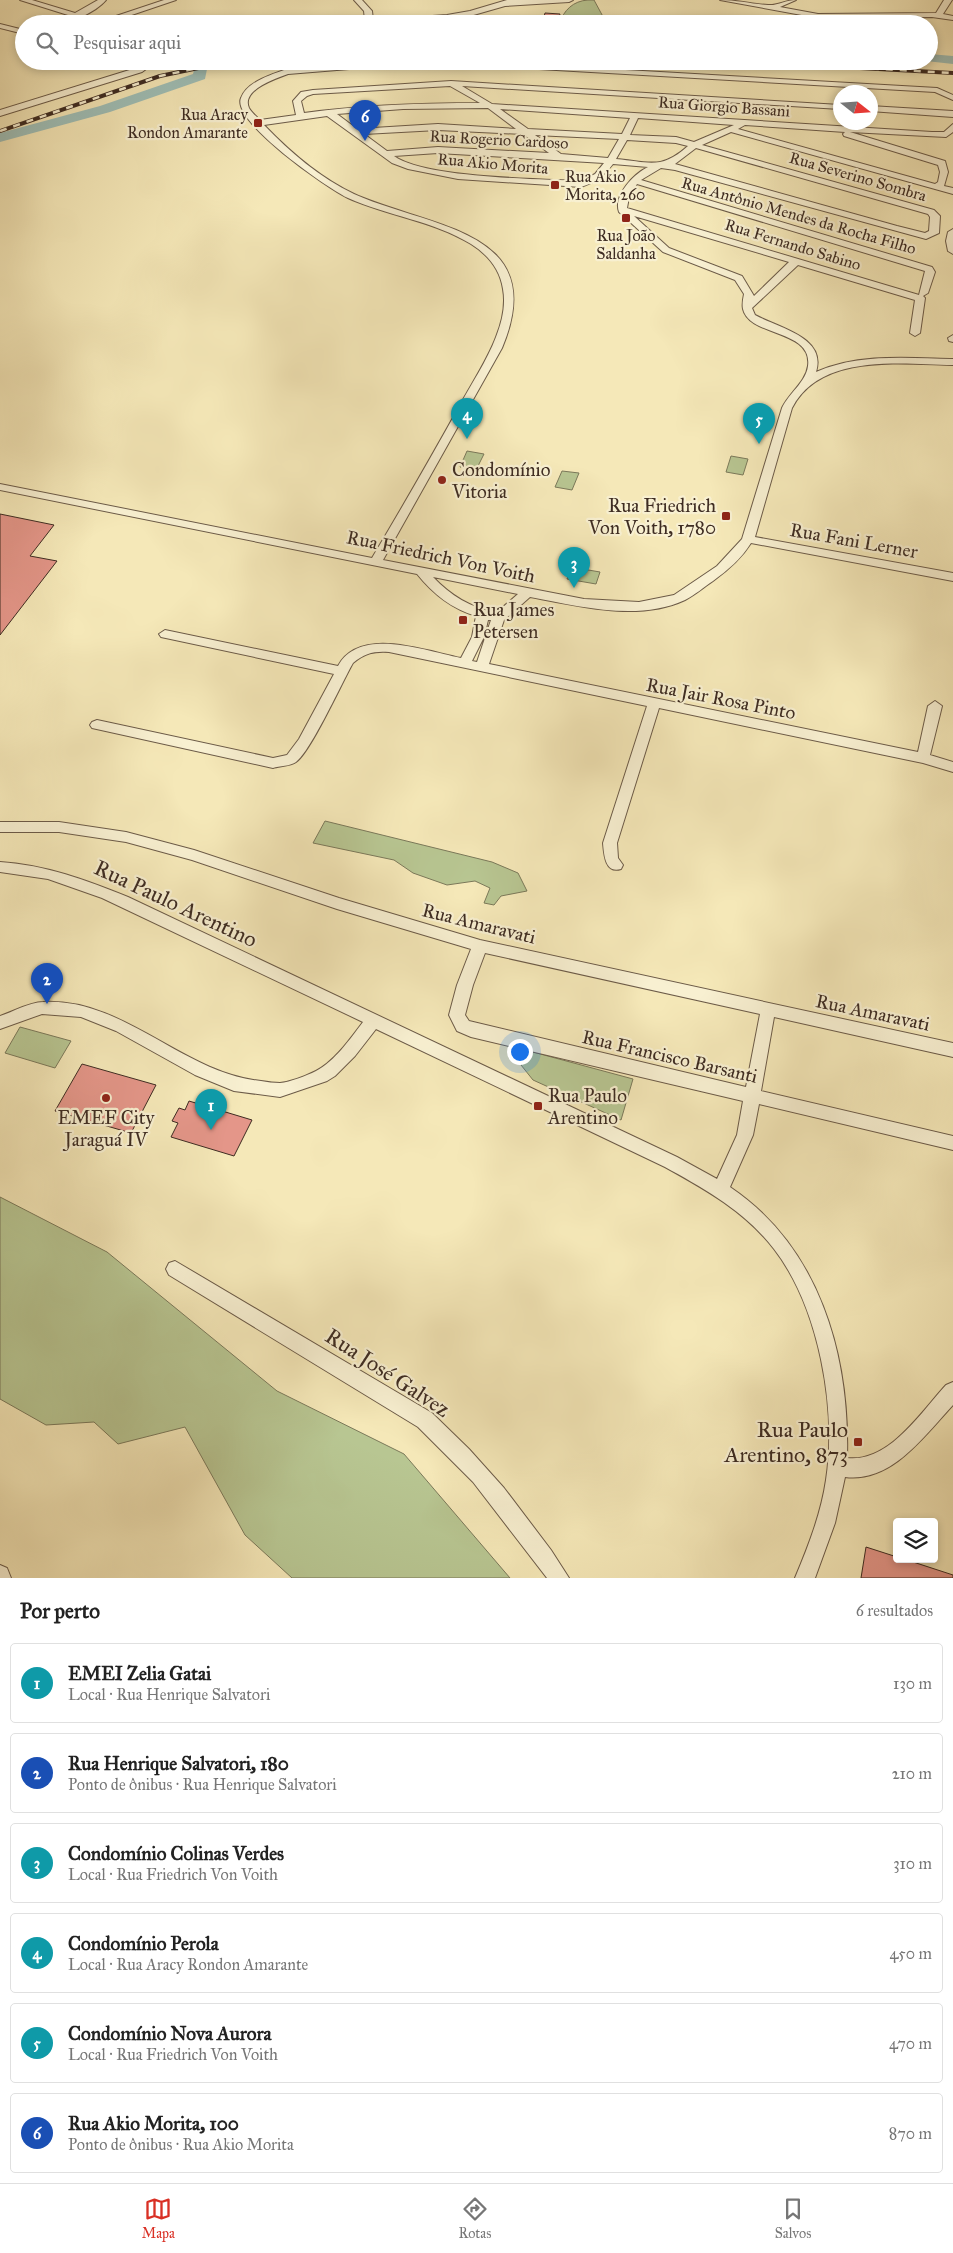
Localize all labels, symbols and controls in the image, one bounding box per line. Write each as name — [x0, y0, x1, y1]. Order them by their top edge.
search box — [15, 15, 938, 70]
icon: search — [33, 29, 61, 57]
text: Pesquisar aqui — [73, 31, 181, 54]
north arrow — [833, 85, 878, 130]
street label: Rua Giorgio Bassani — [657, 92, 791, 122]
pin: 6 — [349, 100, 381, 141]
place label: Rua Aracy Rondon Amarante — [127, 105, 249, 142]
marker: Rua Aracy Rondon Amarante — [252, 117, 264, 129]
street label: Rua Rogerio Cardoso — [429, 126, 569, 154]
street label: Rua Severino Sombra — [787, 148, 929, 205]
street label: Rua Akio Morita — [437, 149, 549, 178]
place label: Rua Akio Morita, 260 — [565, 167, 645, 204]
street label: Rua Antônio Mendes da Rocha Filho — [680, 173, 918, 258]
marker: Rua Akio Morita, 260 — [549, 179, 561, 191]
marker: Rua João Saldanha — [620, 212, 632, 224]
street label: Rua Fernando Sabino — [723, 215, 863, 274]
place label: Rua João Saldanha — [596, 226, 656, 263]
pin: 4 — [451, 398, 483, 439]
pin: 5 — [743, 403, 775, 444]
place label: Condomínio Vitoria — [451, 458, 551, 503]
marker: Condomínio Vitoria — [436, 474, 448, 486]
place label: Rua Friedrich Von Voith, 1780 — [587, 494, 716, 539]
marker: Rua Friedrich Von Voith, 1780 — [720, 510, 732, 522]
street label: Rua Fani Lerner — [788, 518, 920, 563]
street label: Rua Friedrich Von Voith — [345, 525, 538, 588]
pin: 3 — [558, 547, 590, 588]
place label: Rua James Petersen — [473, 598, 555, 643]
marker: Rua James Petersen — [457, 614, 469, 626]
street label: Rua Jair Rosa Pinto — [644, 673, 798, 725]
street label: Rua Paulo Arentino — [90, 854, 262, 953]
street label: Rua Amaravati — [420, 898, 538, 949]
pin: 2 — [31, 963, 63, 1004]
street label: Rua Amaravati — [814, 989, 932, 1036]
street label: Rua Francisco Barsanti — [580, 1025, 760, 1088]
your location — [507, 1039, 533, 1065]
place label: Rua Paulo Arentino — [547, 1084, 627, 1129]
pin: 1 — [195, 1089, 227, 1130]
marker: EMEF City Jaraguá IV — [100, 1092, 112, 1104]
marker: Rua Paulo Arentino — [532, 1100, 544, 1112]
place label: EMEF City Jaraguá IV — [57, 1106, 156, 1152]
street label: Rua José Galvez — [320, 1322, 455, 1423]
place label: Rua Paulo Arentino, 873 — [723, 1416, 848, 1468]
marker: Rua Paulo Arentino, 873 — [852, 1436, 864, 1448]
map controls — [893, 1518, 938, 1563]
button: layers — [893, 1518, 938, 1563]
text: Por perto — [20, 1598, 100, 1624]
text: 6 resultados — [856, 1601, 933, 1620]
text: EMEI Zelia Gatai — [68, 1662, 211, 1685]
text: 1 — [34, 1674, 40, 1693]
text: 130 m — [893, 1674, 932, 1693]
text: Local · Rua Henrique Salvatori — [68, 1685, 270, 1704]
text: Rua Henrique Salvatori, 180 — [68, 1752, 289, 1775]
text: 2 — [33, 1764, 41, 1783]
text: 210 m — [892, 1764, 932, 1783]
text: Ponto de ônibus · Rua Henrique Salvatori — [68, 1775, 337, 1794]
text: Condomínio Colinas Verdes — [68, 1842, 284, 1865]
text: 3 — [34, 1854, 40, 1873]
text: 310 m — [893, 1854, 932, 1873]
text: Local · Rua Friedrich Von Voith — [68, 1865, 278, 1884]
text: Condomínio Perola — [68, 1932, 219, 1955]
text: 4 — [33, 1944, 41, 1963]
text: 450 m — [889, 1944, 932, 1963]
text: Local · Rua Aracy Rondon Amarante — [68, 1955, 308, 1974]
text: Condomínio Nova Aurora — [68, 2022, 272, 2045]
text: 5 — [33, 2034, 41, 2053]
text: 470 m — [889, 2034, 932, 2053]
text: Local · Rua Friedrich Von Voith — [68, 2045, 278, 2064]
text: Rua Akio Morita, 100 — [68, 2112, 239, 2135]
text: 6 — [33, 2124, 41, 2143]
text: 870 m — [889, 2124, 932, 2143]
text: Ponto de ônibus · Rua Akio Morita — [68, 2135, 294, 2154]
tab: Mapa — [142, 2195, 175, 2242]
tab: Rotas — [458, 2195, 491, 2242]
tab: Salvos — [775, 2195, 811, 2242]

